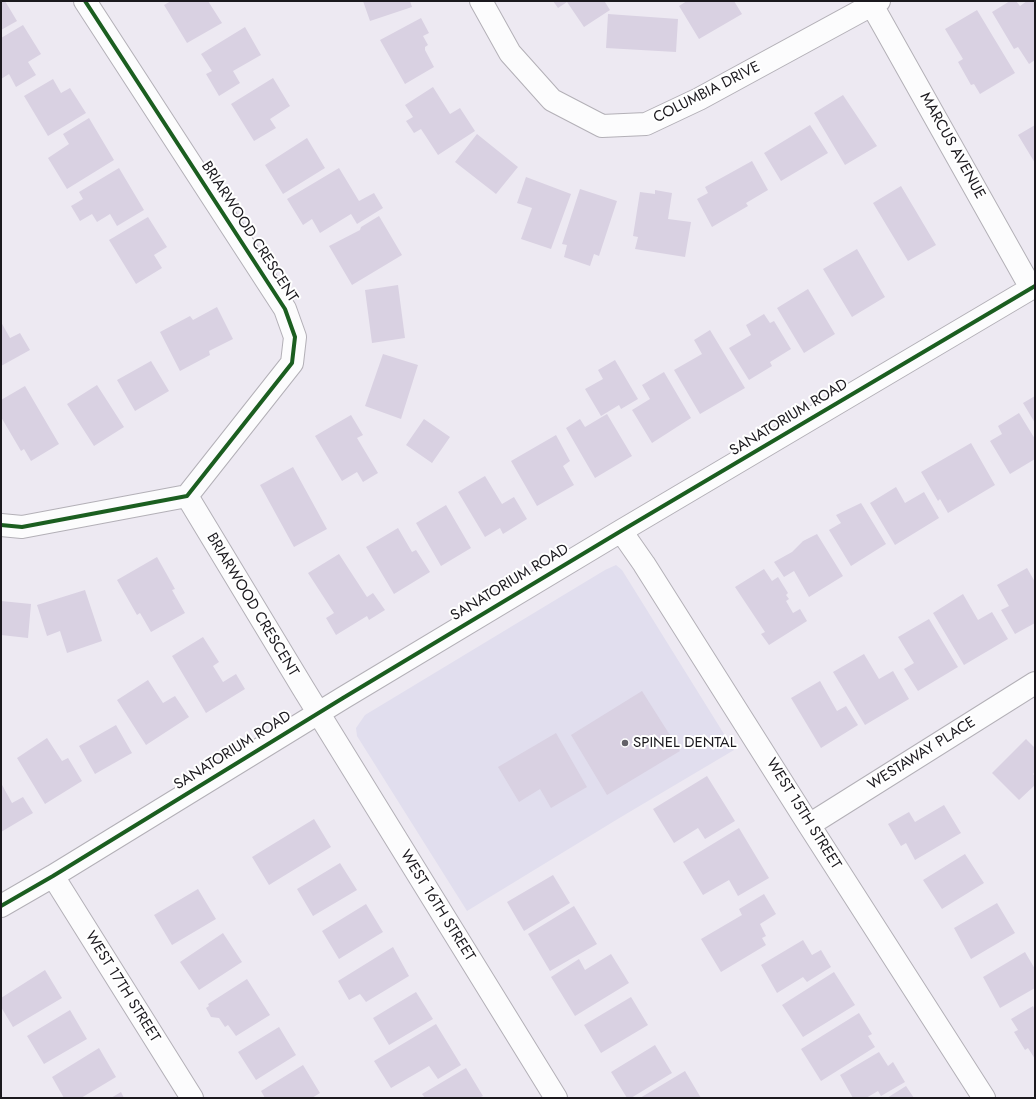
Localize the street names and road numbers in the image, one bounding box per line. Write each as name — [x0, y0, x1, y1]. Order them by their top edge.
street label: COLUMBIA DRIVE — [651, 58, 763, 128]
street label: MARCUS AVENUE — [915, 90, 989, 202]
street label: BRIARWOOD CRESCENT — [197, 158, 301, 306]
street label: SANATORIUM ROAD — [727, 376, 851, 460]
street label: BRIARWOOD CRESCENT — [202, 530, 302, 680]
street label: SANATORIUM ROAD — [448, 541, 572, 625]
street label: SANATORIUM ROAD — [171, 708, 295, 794]
street label: WESTAWAY PLACE — [865, 714, 979, 794]
street label: WEST 15TH STREET — [762, 755, 844, 873]
street label: WEST 16TH STREET — [396, 847, 478, 965]
street label: WEST 17TH STREET — [81, 928, 163, 1046]

